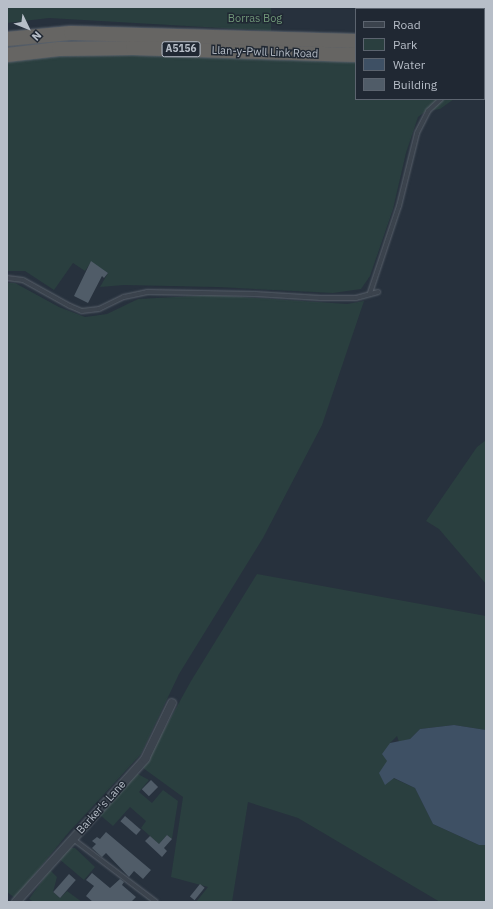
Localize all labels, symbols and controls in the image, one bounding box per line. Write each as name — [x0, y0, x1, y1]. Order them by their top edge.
north arrow — [8, 8, 48, 48]
legend — [355, 8, 485, 100]
park label: Borras Bog — [228, 11, 282, 25]
text: Road — [393, 17, 421, 32]
text: N — [29, 28, 45, 44]
text: Park — [393, 37, 417, 52]
road number: A5156 — [161, 41, 201, 57]
street label: Llan-y-Pwll Link Road — [212, 44, 318, 60]
text: Water — [393, 57, 425, 72]
text: Building — [393, 77, 437, 92]
street label: Barker's Lane — [74, 778, 128, 836]

